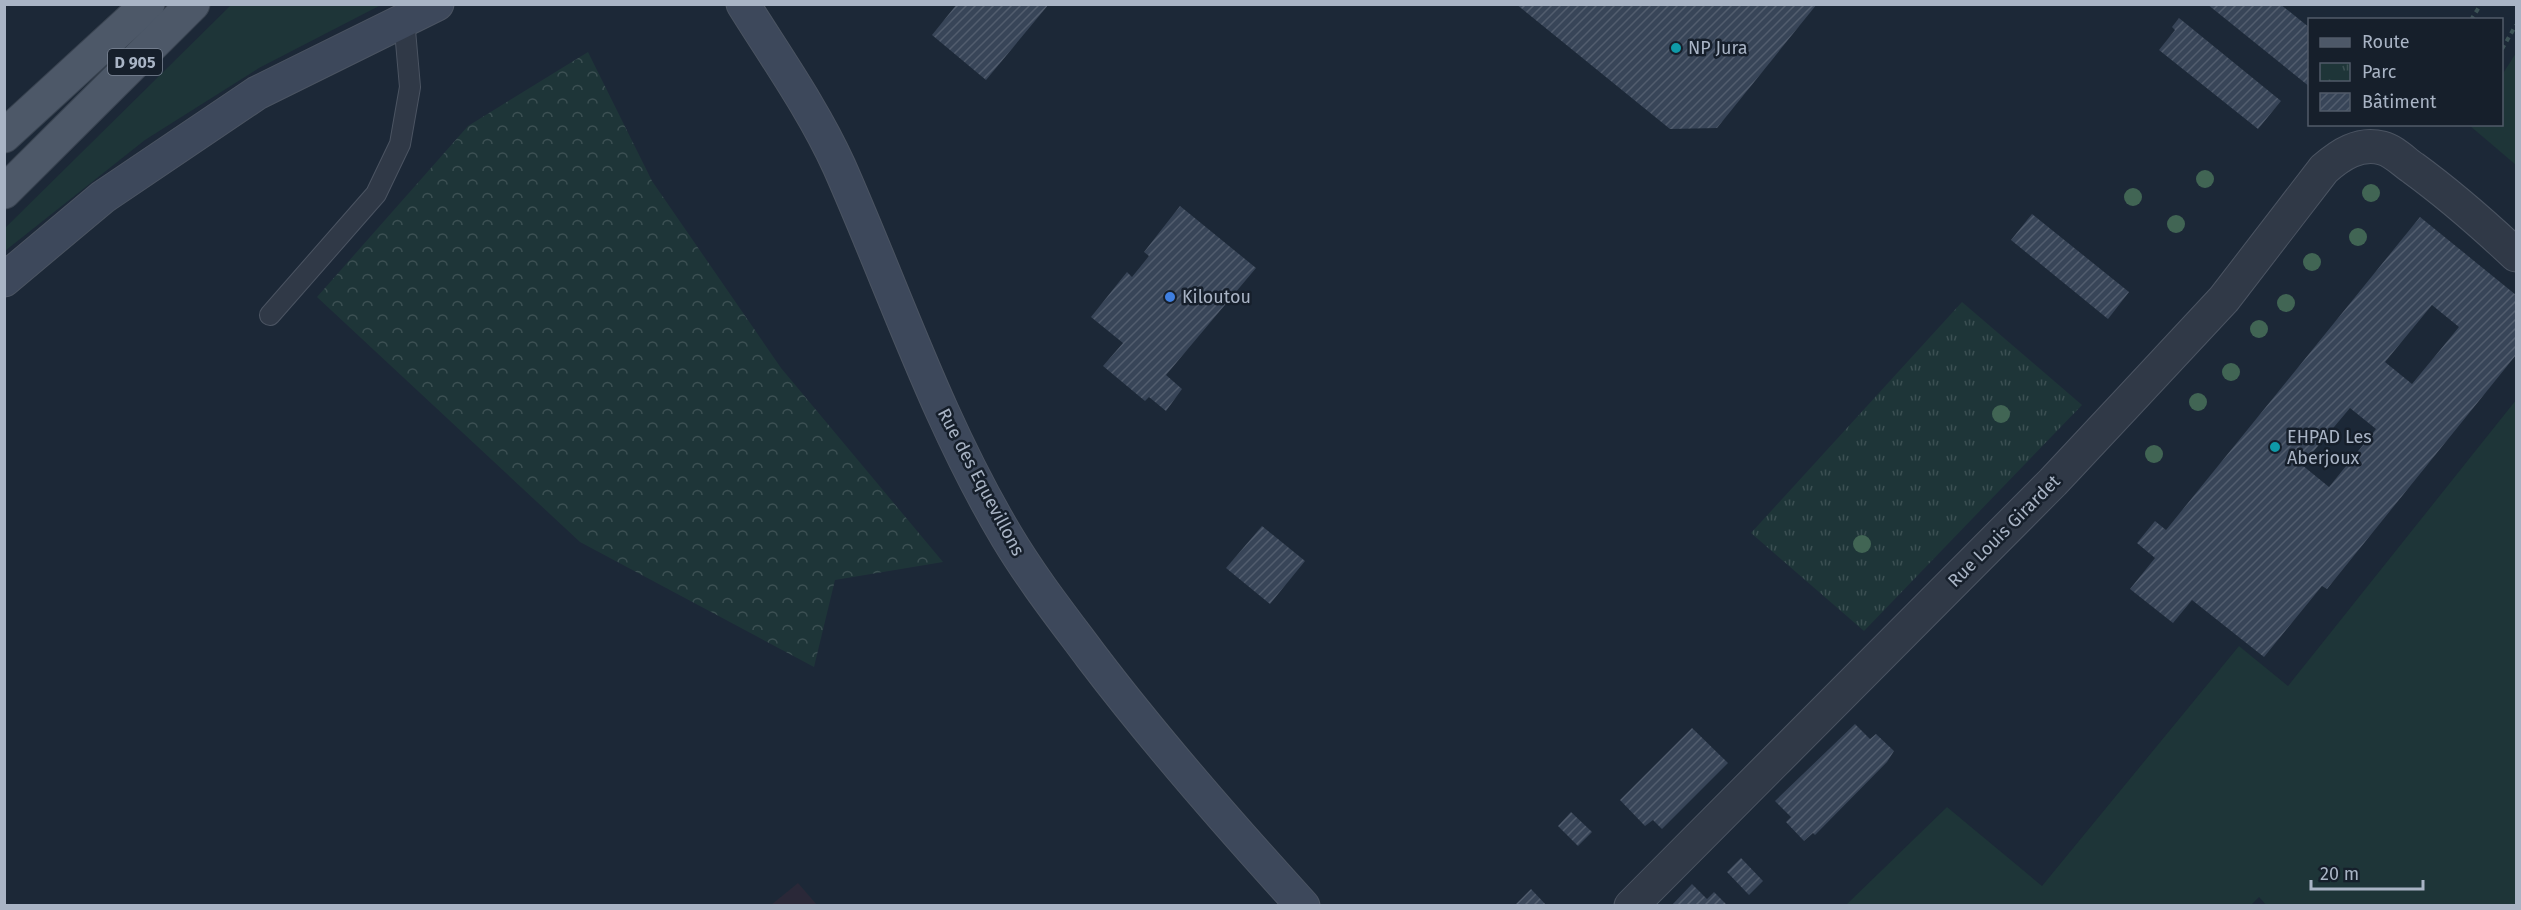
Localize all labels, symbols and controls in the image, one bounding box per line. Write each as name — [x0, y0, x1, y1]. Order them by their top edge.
legend — [2308, 18, 2503, 126]
text: Route — [2362, 31, 2410, 53]
place label: NP Jura — [1688, 37, 1748, 59]
marker: NP Jura — [1669, 41, 1683, 55]
road number: D 905 — [108, 49, 162, 75]
text: Parc — [2362, 61, 2397, 83]
text: Bâtiment — [2362, 91, 2437, 113]
place label: Kiloutou — [1182, 286, 1251, 308]
marker: Kiloutou — [1163, 290, 1177, 304]
street label: Rue des Equevillons — [933, 405, 1029, 559]
place label: EHPAD Les Aberjoux — [2287, 426, 2372, 469]
marker: EHPAD Les Aberjoux — [2268, 440, 2282, 454]
street label: Rue Louis Girardet — [1943, 470, 2065, 592]
scale bar — [2311, 853, 2424, 891]
text: 20 m — [2320, 863, 2359, 885]

